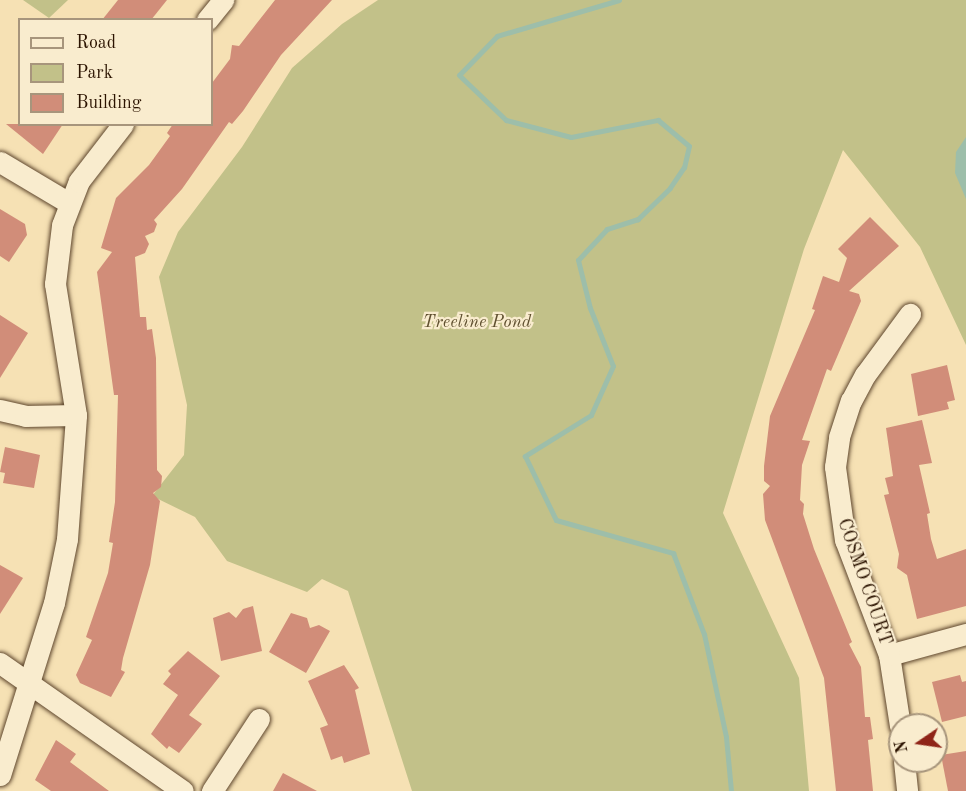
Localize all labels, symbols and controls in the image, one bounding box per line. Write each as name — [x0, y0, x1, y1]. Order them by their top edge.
legend — [18, 18, 213, 126]
text: Road — [76, 34, 116, 52]
text: Park — [76, 64, 113, 82]
text: Building — [76, 94, 141, 112]
park label: Treeline Pond — [423, 311, 531, 333]
street label: COSMO COURT — [832, 516, 896, 648]
north arrow — [888, 713, 948, 773]
text: N — [893, 739, 912, 754]

